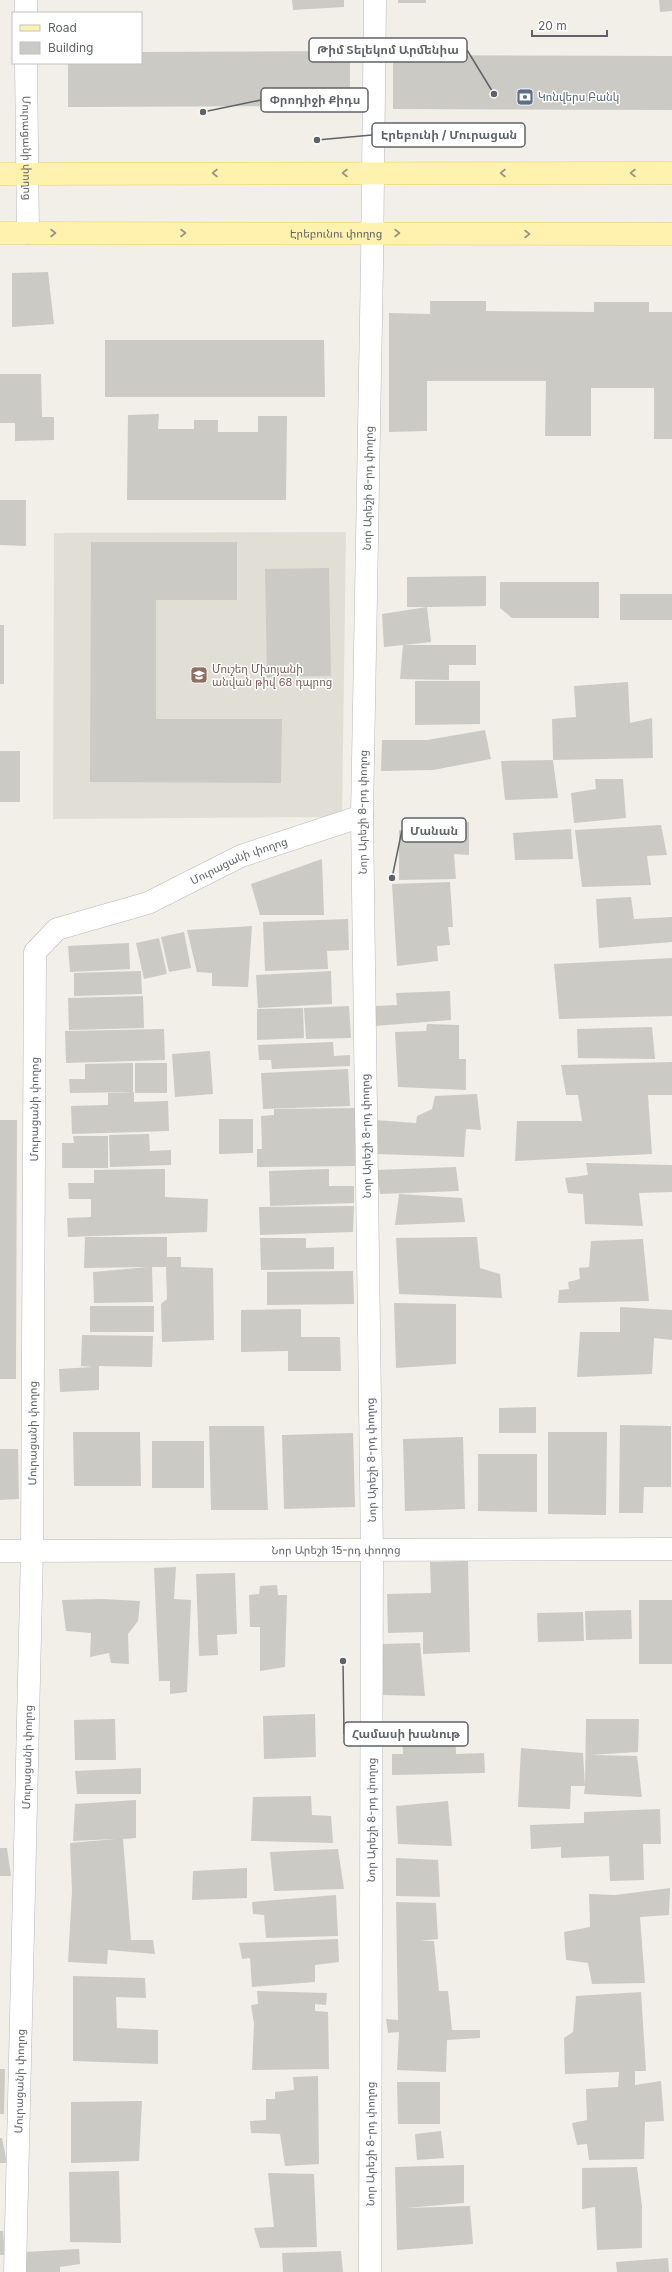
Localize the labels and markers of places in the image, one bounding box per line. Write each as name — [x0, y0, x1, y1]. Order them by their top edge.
callout: Թիմ Տելեկոմ Արմենիա — [309, 38, 467, 62]
bank icon: Կոնվերս Բանկ — [515, 87, 535, 107]
callout: Փրոդիջի Քիդս — [261, 88, 368, 112]
place label: Կոնվերս Բանկ — [538, 90, 619, 104]
callout: Էրեբունի / Մուրացան — [372, 123, 525, 147]
place label: Մուշեղ Մխոյանի անվան թիվ 68 դպրոց — [212, 662, 332, 689]
school or university icon: Մուշեղ Մխոյանի անվան թիվ 68 դպրոց — [189, 665, 209, 685]
callout: Մանան — [402, 818, 466, 842]
callout: Համասի խանութ — [344, 1722, 468, 1746]

